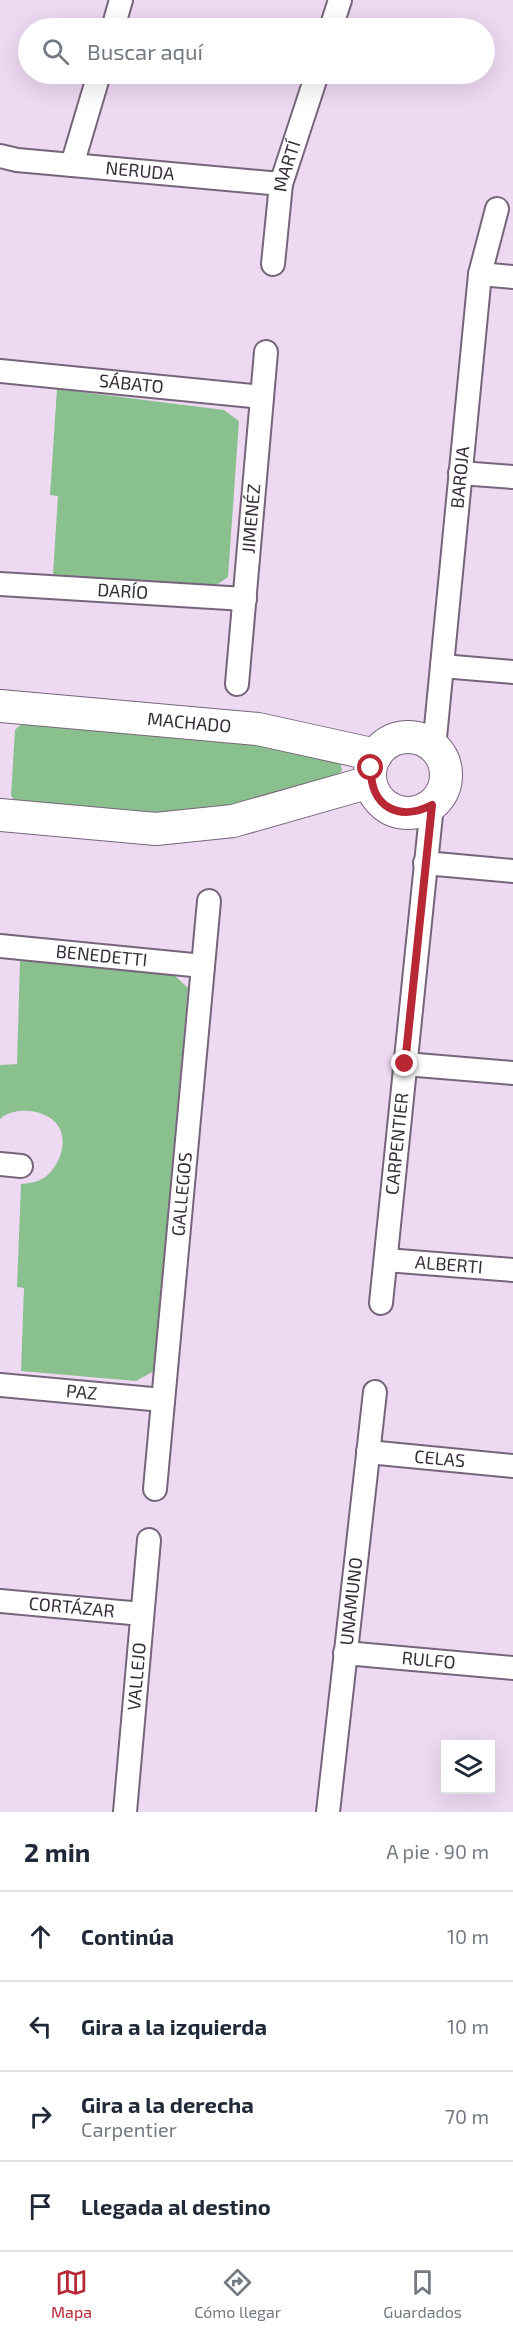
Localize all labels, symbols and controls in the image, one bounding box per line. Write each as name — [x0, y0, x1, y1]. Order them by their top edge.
search box — [18, 18, 495, 84]
icon: search — [39, 35, 72, 68]
text: Buscar aquí — [87, 38, 203, 64]
street label: MARTÍ — [268, 136, 305, 193]
street label: NERUDA — [105, 156, 176, 184]
street label: SÁBATO — [98, 369, 165, 397]
street label: BAROJA — [445, 444, 473, 509]
street label: JIMENÉZ — [236, 483, 264, 554]
street label: DARÍO — [97, 578, 149, 603]
street label: MACHADO — [146, 707, 232, 737]
route start — [357, 754, 383, 780]
street label: BENEDETTI — [55, 940, 148, 970]
route end — [391, 1050, 417, 1076]
street label: CARPENTIER — [380, 1092, 412, 1196]
street label: GALLEGOS — [166, 1151, 196, 1237]
street label: ALBERTI — [414, 1250, 484, 1278]
street label: PAZ — [65, 1379, 98, 1404]
street label: CELAS — [413, 1445, 466, 1471]
street label: UNAMUNO — [335, 1556, 366, 1646]
street label: CORTÁZAR — [28, 1592, 116, 1621]
street label: VALLEJO — [122, 1641, 150, 1711]
street label: RULFO — [401, 1646, 457, 1673]
map controls — [441, 1740, 495, 1794]
button: layers — [441, 1740, 495, 1794]
text: 2 min — [24, 1836, 90, 1867]
text: A pie · 90 m — [386, 1839, 489, 1863]
icon: ahead — [24, 1920, 57, 1953]
text: Continúa — [81, 1923, 174, 1949]
text: 10 m — [447, 1924, 489, 1948]
icon: left — [24, 2010, 57, 2043]
text: Gira a la izquierda — [81, 2013, 267, 2039]
text: 10 m — [447, 2014, 489, 2038]
text: Gira a la derecha — [81, 2091, 254, 2117]
icon: right — [24, 2100, 57, 2133]
text: 70 m — [445, 2104, 489, 2128]
text: Carpentier — [81, 2117, 177, 2141]
icon: arrive — [24, 2190, 57, 2223]
text: Llegada al destino — [81, 2193, 271, 2219]
tab: Mapa — [51, 2266, 92, 2321]
tab: Cómo llegar — [194, 2266, 281, 2321]
tab: Guardados — [383, 2266, 462, 2321]

